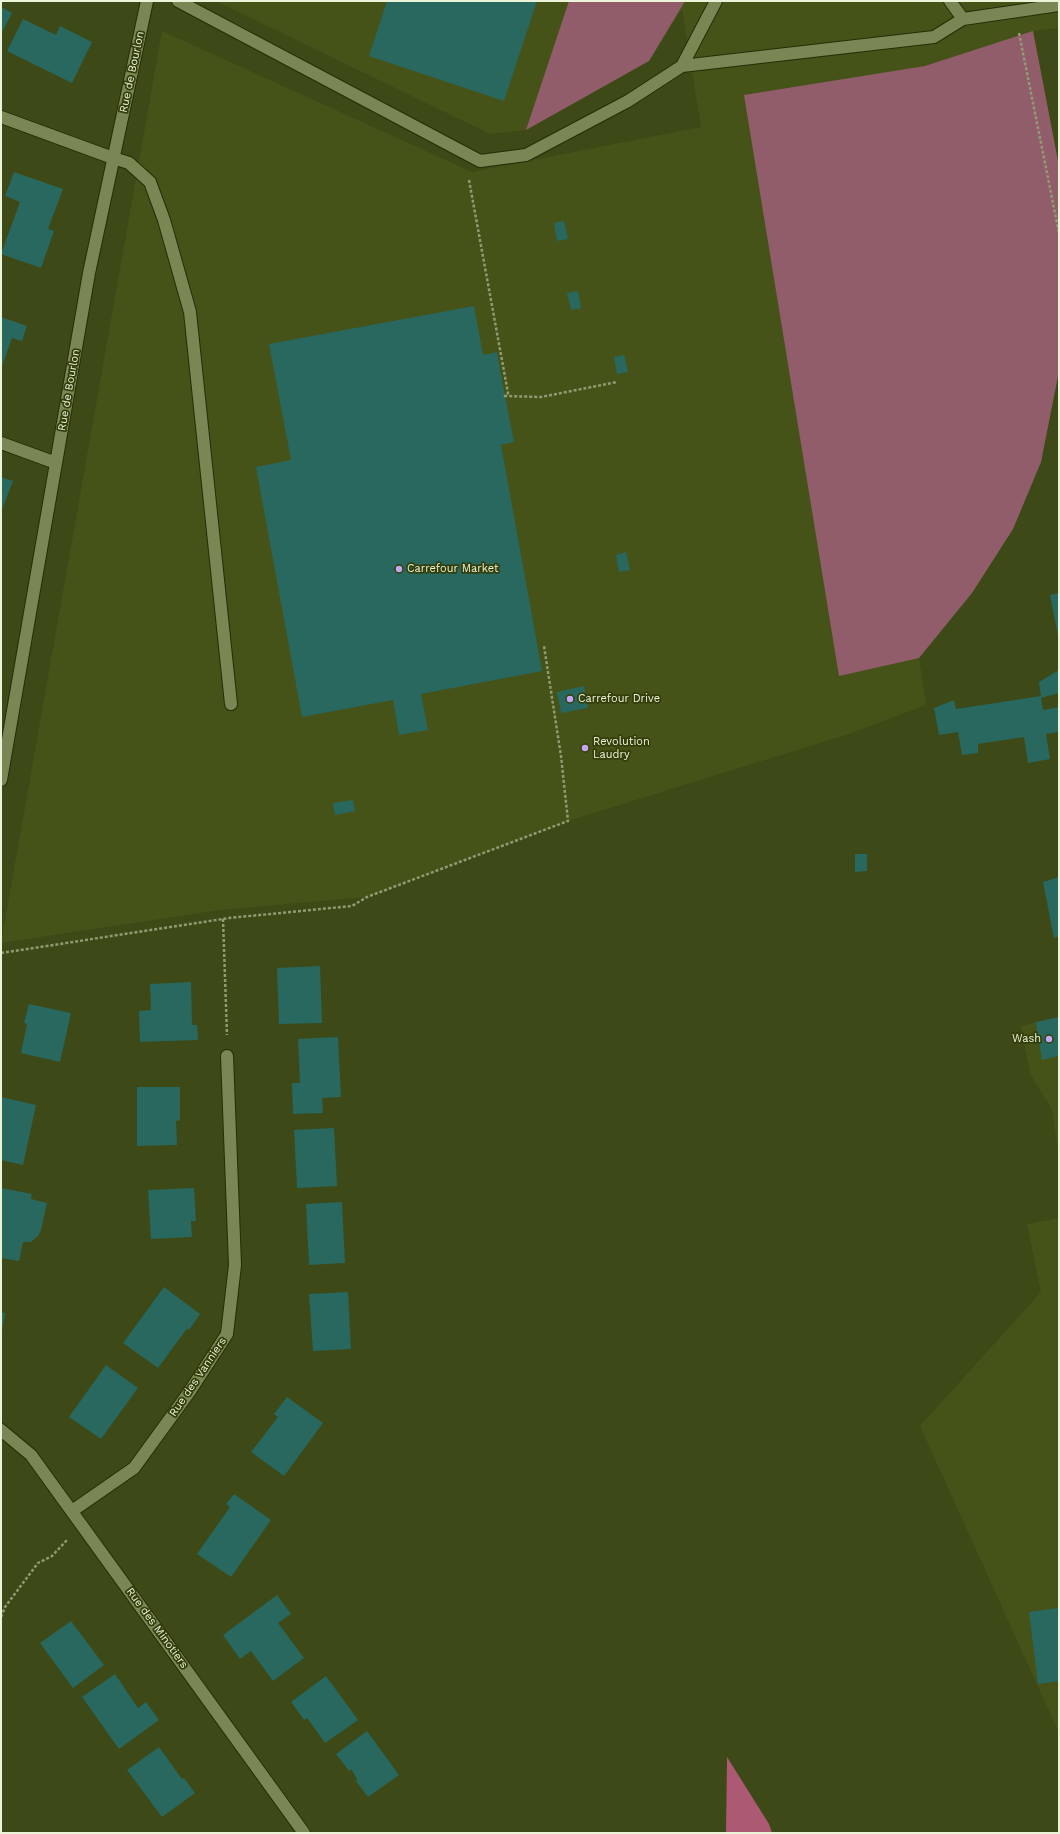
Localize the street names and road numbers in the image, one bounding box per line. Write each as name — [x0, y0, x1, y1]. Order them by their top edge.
street label: Rue de Bourlon — [117, 30, 147, 114]
street label: Rue de Bourlon — [55, 348, 83, 432]
street label: Rue des Vanniers — [167, 1335, 229, 1419]
street label: Rue des Minotiers — [123, 1585, 191, 1671]

